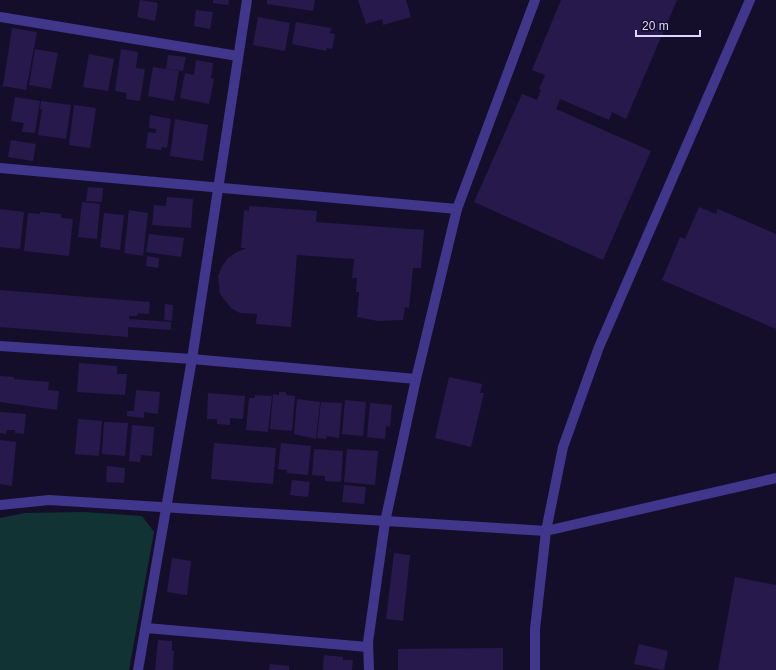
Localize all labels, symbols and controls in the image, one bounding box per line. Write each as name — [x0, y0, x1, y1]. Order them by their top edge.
scale bar — [636, 12, 700, 38]
text: 20 m — [642, 19, 669, 33]

